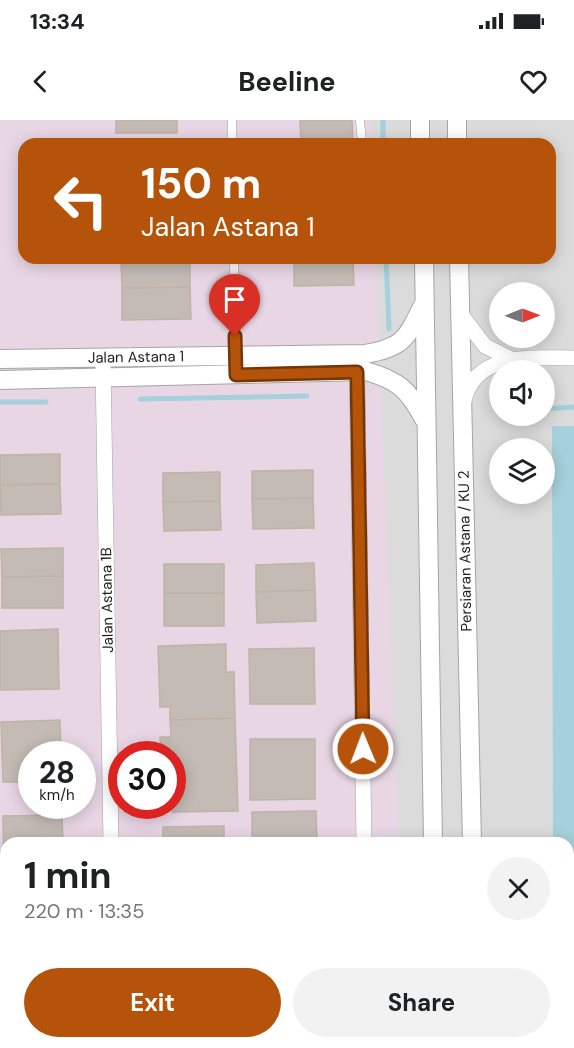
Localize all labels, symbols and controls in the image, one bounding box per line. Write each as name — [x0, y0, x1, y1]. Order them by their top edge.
text: 13:34 — [30, 7, 84, 36]
text: Beeline — [238, 64, 336, 99]
icon: back — [24, 65, 57, 98]
icon: heart — [517, 65, 550, 98]
text: 150 m — [141, 156, 261, 211]
icon: left — [42, 162, 120, 240]
text: Jalan Astana 1 — [141, 209, 315, 244]
pin — [209, 274, 260, 336]
north arrow — [489, 282, 555, 348]
map controls — [489, 282, 555, 504]
icon: arrive — [218, 283, 251, 316]
street label: Jalan Astana 1 — [88, 346, 184, 368]
button: sound — [489, 360, 555, 426]
button: layers — [489, 438, 555, 504]
street label: Persiaran Astana / KU 2 — [454, 470, 476, 632]
street label: Jalan Astana 1B — [96, 547, 118, 653]
position arrow — [331, 717, 395, 781]
speed limit sign: 30 — [108, 741, 186, 819]
text: 28 — [39, 753, 75, 792]
text: km/h — [39, 785, 75, 805]
text: 1 min — [24, 852, 112, 899]
button: close — [487, 857, 550, 920]
text: 220 m · 13:35 — [24, 898, 144, 924]
button: Exit — [24, 968, 281, 1037]
button: Share — [293, 968, 550, 1037]

